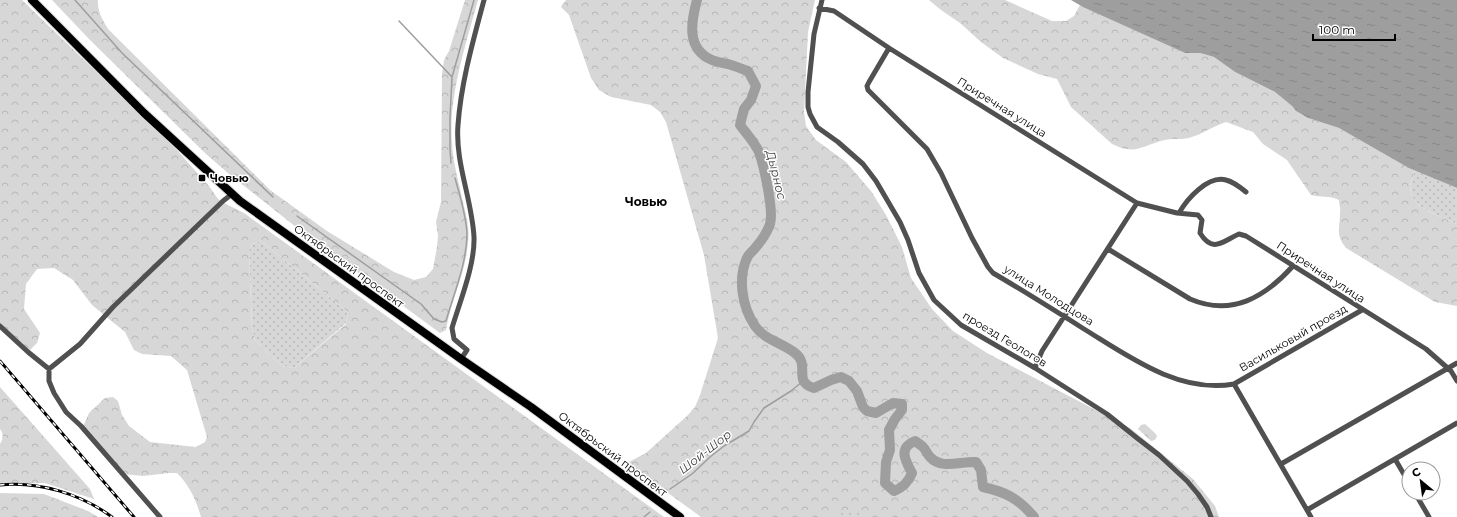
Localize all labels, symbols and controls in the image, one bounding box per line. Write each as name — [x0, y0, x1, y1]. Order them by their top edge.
scale bar — [1313, 16, 1395, 42]
text: 100 m — [1319, 22, 1355, 37]
street label: Приречная улица — [955, 74, 1049, 140]
water label: Дырнос — [763, 148, 790, 201]
place label: Човью — [210, 171, 249, 185]
marker: Човью — [197, 173, 207, 183]
district label: Човью — [625, 194, 667, 209]
street label: Октябрьский проспект — [291, 221, 407, 311]
street label: Приречная улица — [1274, 238, 1368, 306]
street label: улица Молодцова — [1001, 261, 1097, 328]
street label: Васильковый проезд — [1237, 301, 1349, 375]
street label: проезд Геологов — [960, 308, 1050, 370]
street label: Октябрьский проспект — [556, 408, 671, 500]
water label: Шой-Шор — [675, 426, 734, 477]
north arrow — [1401, 461, 1441, 501]
text: С — [1409, 464, 1423, 480]

